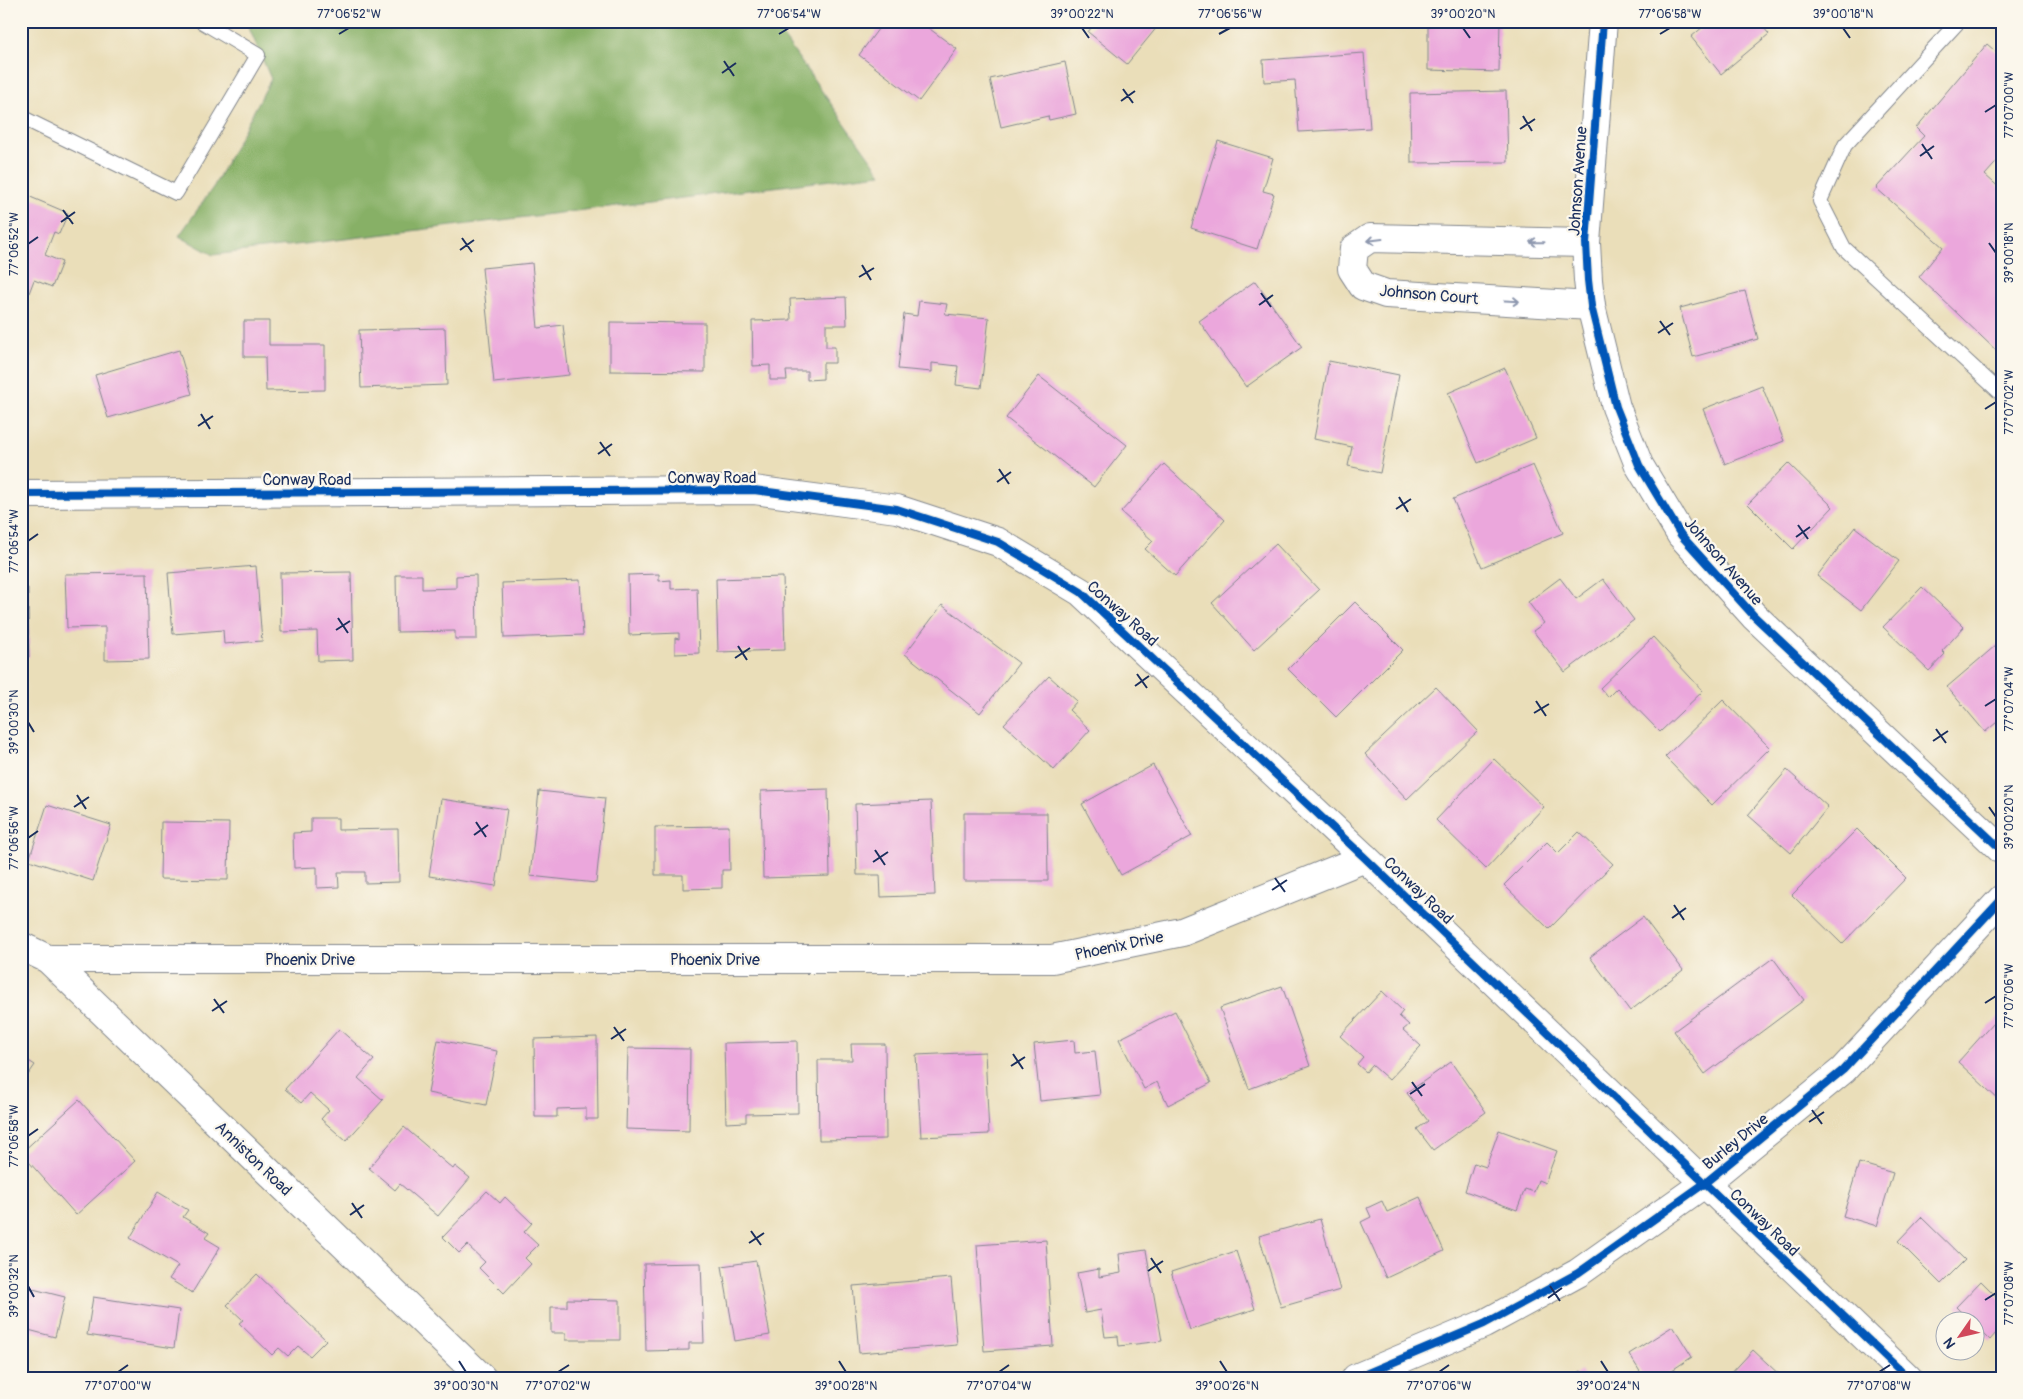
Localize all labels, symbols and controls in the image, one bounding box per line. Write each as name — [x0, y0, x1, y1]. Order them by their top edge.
text: 77°06'52"W — [317, 7, 381, 22]
text: 77°06'54"W — [757, 7, 821, 22]
text: 39°00'22"N — [1050, 7, 1114, 22]
text: 77°06'56"W — [1198, 7, 1262, 22]
text: 39°00'20"N — [1431, 7, 1495, 22]
text: 77°06'58"W — [1638, 7, 1702, 22]
text: 39°00'18"N — [1813, 7, 1873, 22]
text: 77°07'00"W — [2002, 72, 2017, 138]
street label: Johnson Avenue — [1564, 126, 1592, 237]
text: 77°06'52"W — [7, 212, 22, 276]
text: 39°00'18"N — [2002, 223, 2017, 283]
one-way arrow — [1367, 235, 1383, 245]
one-way arrow — [1529, 237, 1546, 247]
street label: Johnson Court — [1379, 281, 1480, 309]
one-way arrow — [1504, 297, 1520, 306]
text: 77°07'02"W — [2002, 370, 2017, 434]
street label: Conway Road — [667, 468, 757, 488]
street label: Conway Road — [262, 470, 352, 490]
text: 77°06'54"W — [7, 509, 22, 573]
street label: Johnson Avenue — [1680, 514, 1767, 610]
street label: Conway Road — [1083, 577, 1162, 651]
text: 77°07'04"W — [2002, 666, 2017, 732]
text: 39°00'30"N — [7, 690, 22, 754]
text: 39°00'20"N — [2002, 785, 2017, 849]
text: 77°06'56"W — [7, 806, 22, 870]
street label: Conway Road — [1379, 853, 1457, 929]
street label: Phoenix Drive — [1073, 927, 1165, 965]
street label: Phoenix Drive — [265, 950, 355, 970]
street label: Phoenix Drive — [670, 950, 760, 970]
text: 77°07'06"W — [2002, 963, 2017, 1029]
text: 77°06'58"W — [7, 1104, 22, 1168]
street label: Burley Drive — [1699, 1109, 1773, 1174]
street label: Anniston Road — [211, 1117, 296, 1200]
street label: Conway Road — [1725, 1185, 1803, 1261]
text: 39°00'32"N — [7, 1254, 22, 1318]
text: 77°07'08"W — [2002, 1261, 2017, 1325]
north arrow — [1936, 1312, 1986, 1362]
text: N — [1940, 1334, 1959, 1352]
text: 77°07'00"W — [85, 1379, 151, 1394]
text: 39°00'30"N — [434, 1379, 498, 1394]
text: 77°07'02"W — [526, 1379, 590, 1394]
text: 39°00'28"N — [815, 1379, 877, 1394]
text: 77°07'04"W — [966, 1379, 1032, 1394]
text: 39°00'26"N — [1195, 1379, 1259, 1394]
text: 77°07'06"W — [1406, 1379, 1472, 1394]
text: 39°00'24"N — [1576, 1379, 1640, 1394]
text: 77°07'08"W — [1847, 1379, 1911, 1394]

